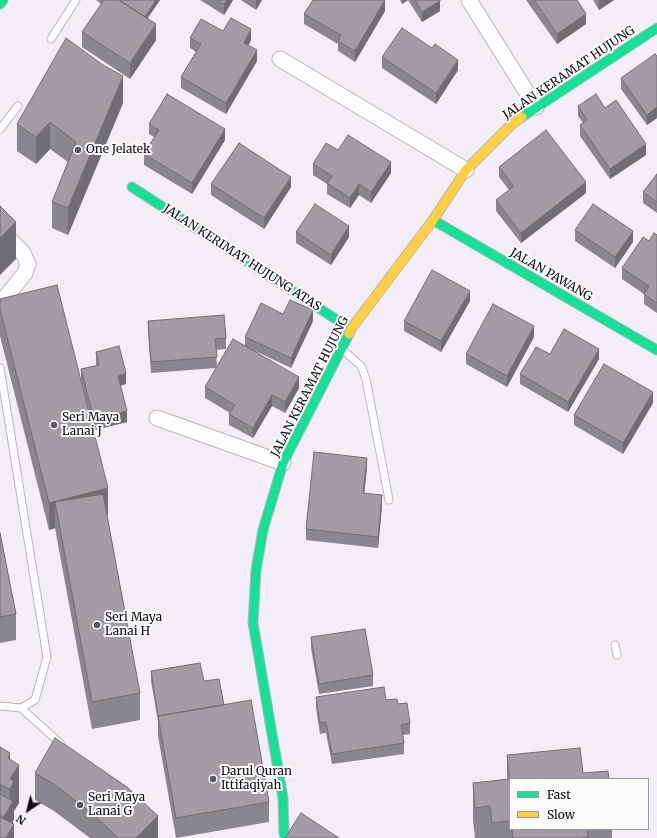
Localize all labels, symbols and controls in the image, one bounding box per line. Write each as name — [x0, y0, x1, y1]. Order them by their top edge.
street label: JALAN KERAMAT HUJUNG — [500, 23, 638, 123]
place label: One Jelatek — [86, 143, 151, 157]
marker: One Jelatek — [73, 145, 83, 155]
street label: JALAN KERIMAT HUJUNG ATAS — [160, 202, 324, 314]
street label: JALAN PAWANG — [507, 246, 595, 304]
street label: JALAN KERAMAT HUJUNG — [268, 314, 352, 460]
place label: Seri Maya Lanai J — [62, 411, 119, 439]
marker: Seri Maya Lanai J — [49, 420, 59, 430]
place label: Seri Maya Lanai H — [105, 611, 162, 639]
marker: Seri Maya Lanai H — [92, 620, 102, 630]
place label: Darul Quran Ittifaqiyah — [221, 765, 292, 793]
marker: Darul Quran Ittifaqiyah — [208, 774, 218, 784]
legend — [509, 778, 649, 830]
text: Fast — [547, 787, 571, 802]
north arrow — [8, 790, 48, 830]
place label: Seri Maya Lanai G — [88, 791, 145, 819]
marker: Seri Maya Lanai G — [75, 800, 85, 810]
text: Slow — [547, 807, 575, 822]
text: N — [14, 812, 29, 828]

